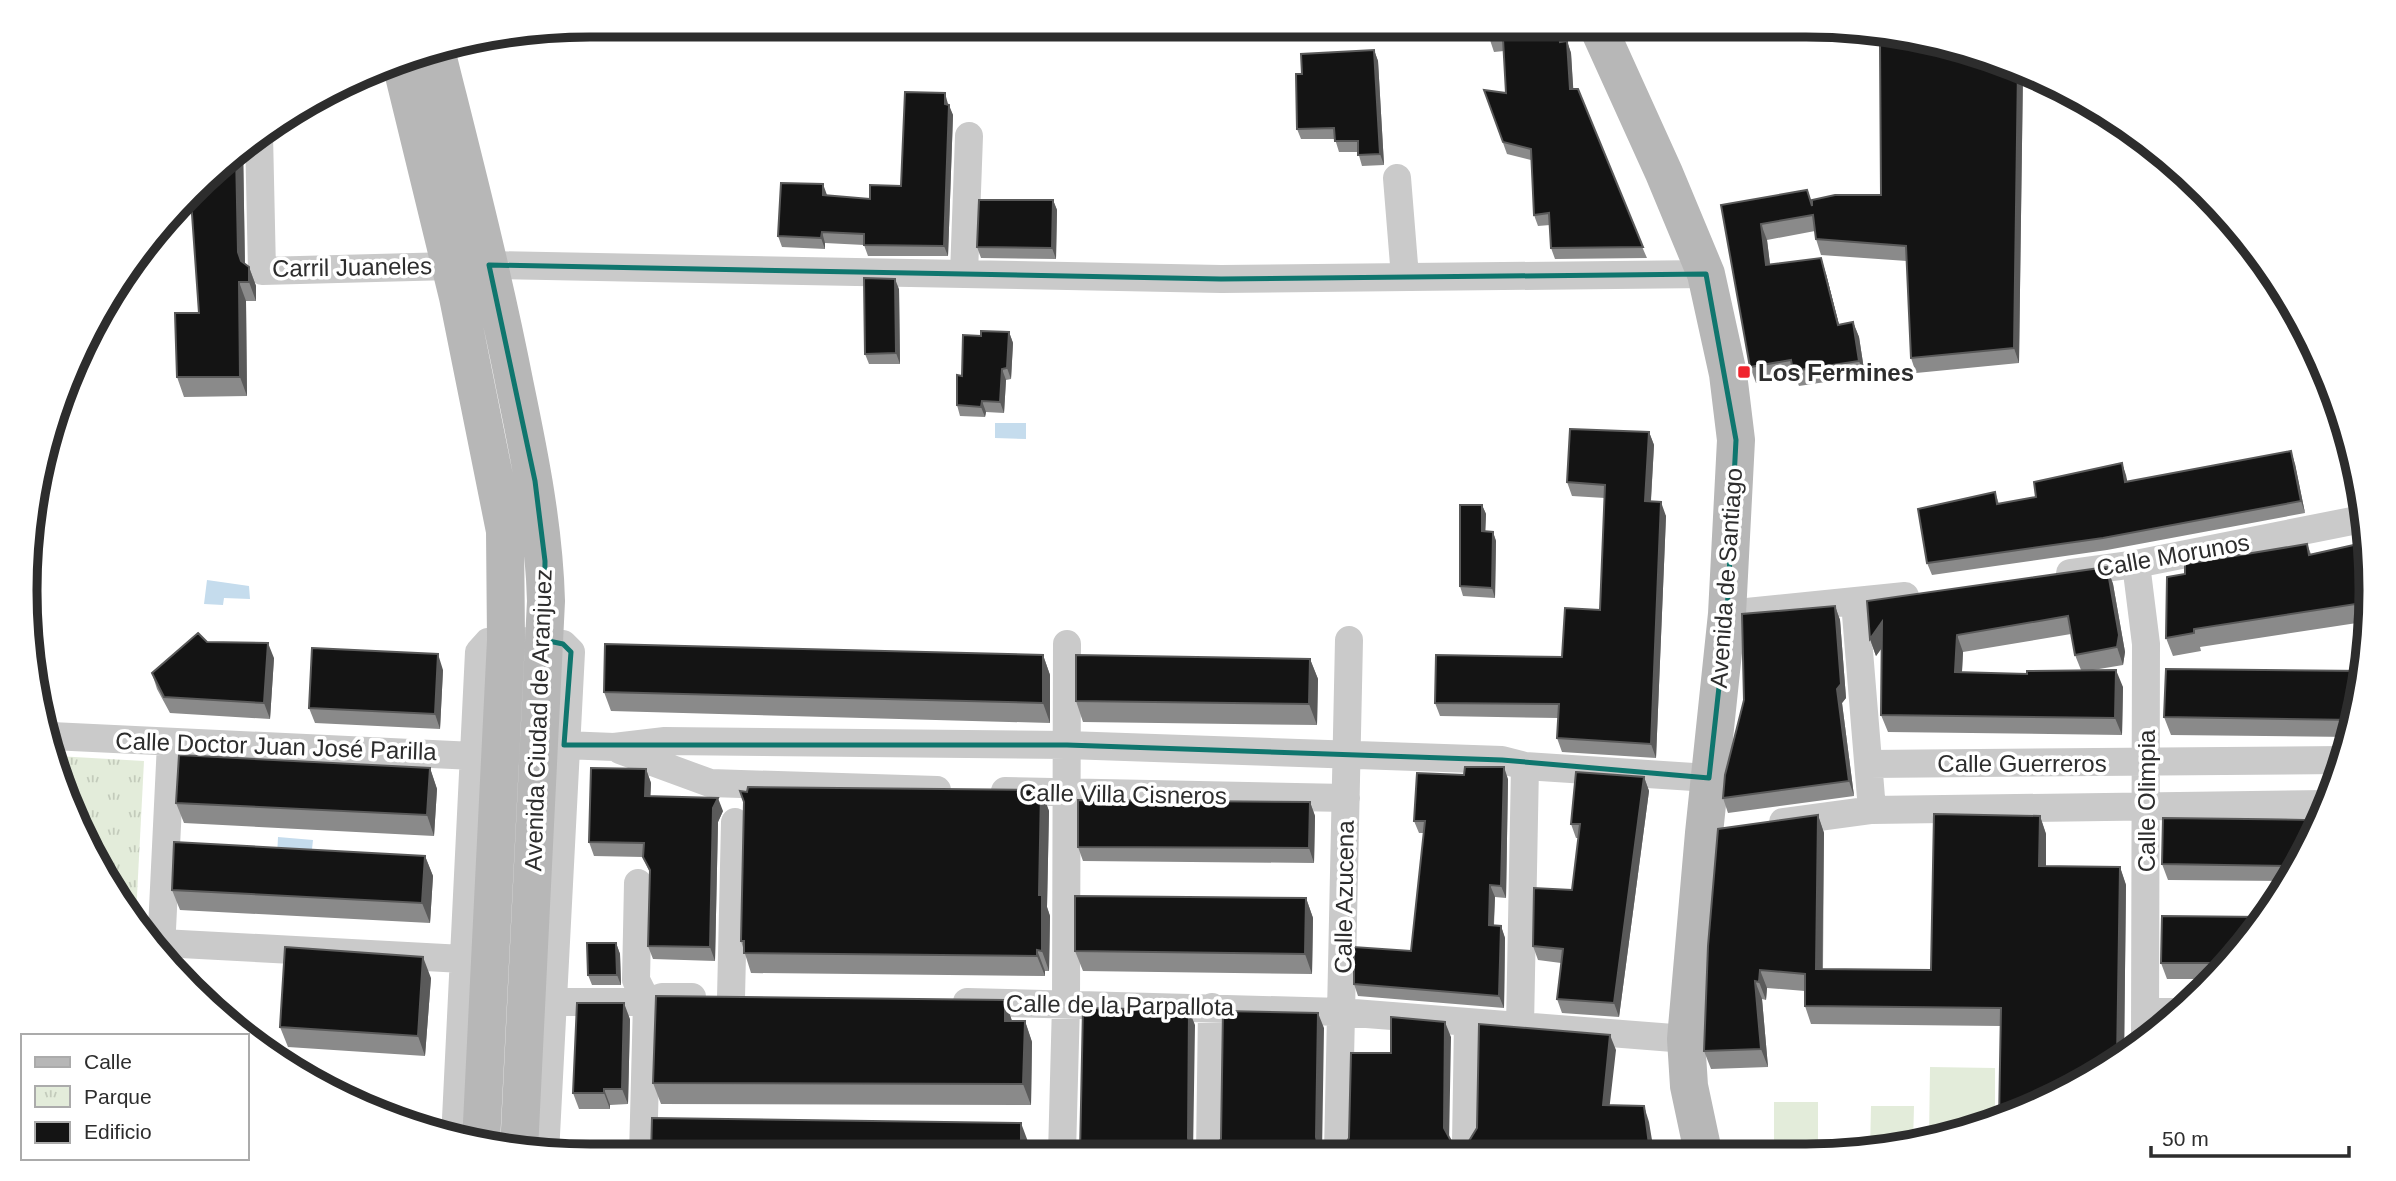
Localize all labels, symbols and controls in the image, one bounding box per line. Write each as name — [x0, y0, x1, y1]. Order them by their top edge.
street label: Carril Juaneles — [272, 252, 432, 282]
place label: Los Fermines — [1758, 359, 1914, 386]
marker: Los Fermines — [1736, 364, 1752, 380]
street label: Avenida de Santiago — [1705, 467, 1747, 689]
street label: Calle Morunos — [2094, 528, 2252, 582]
street label: Avenida Ciudad de Aranjuez — [519, 568, 557, 872]
street label: Calle Doctor Juan José Parilla — [115, 727, 438, 765]
street label: Calle Olimpia — [2133, 729, 2160, 872]
street label: Calle Guerreros — [1937, 750, 2107, 777]
street label: Calle Villa Cisneros — [1019, 779, 1227, 809]
street label: Calle Azucena — [1329, 819, 1359, 974]
street label: Calle de la Parpallota — [1006, 990, 1235, 1021]
legend — [21, 1034, 248, 1160]
text: Calle — [84, 1050, 132, 1073]
text: Parque — [84, 1085, 152, 1108]
scale bar — [2151, 1114, 2349, 1158]
text: Edificio — [84, 1120, 152, 1143]
text: 50 m — [2162, 1127, 2209, 1150]

